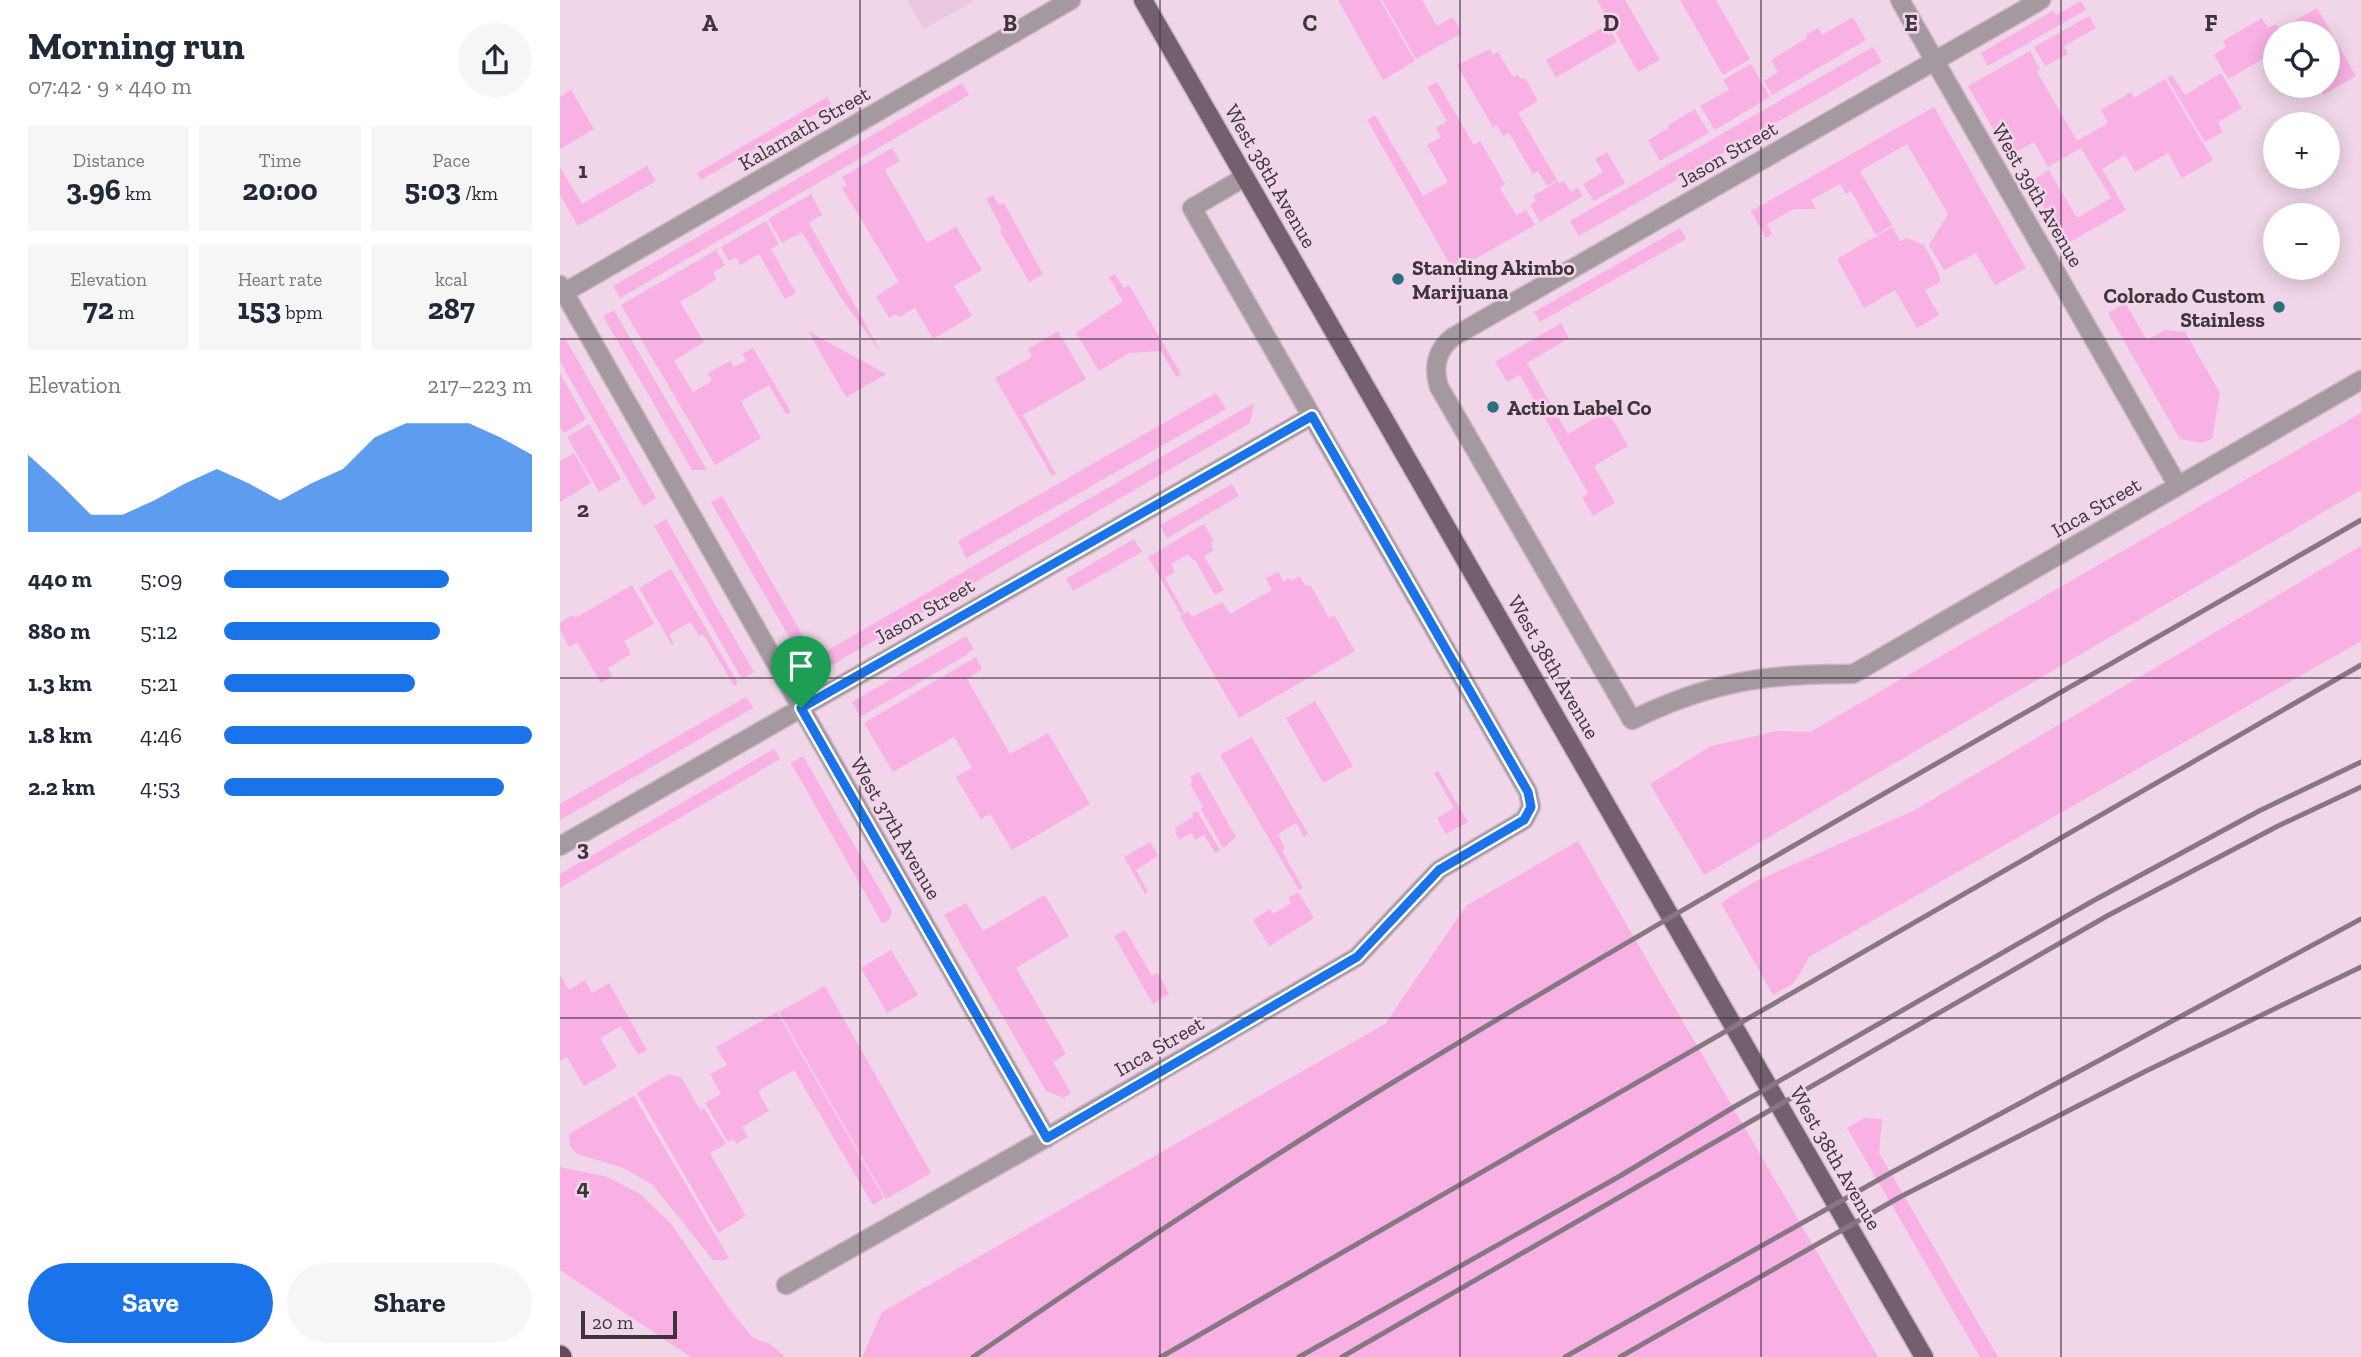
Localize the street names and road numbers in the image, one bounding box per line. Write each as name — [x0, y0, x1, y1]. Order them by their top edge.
street label: Kalamath Street — [734, 80, 874, 176]
street label: West 38th Avenue — [1220, 100, 1322, 252]
street label: Jason Street — [1673, 115, 1782, 193]
street label: West 39th Avenue — [1987, 119, 2089, 271]
street label: Inca Street — [2047, 471, 2145, 543]
street label: Jason Street — [870, 572, 979, 650]
street label: West 38th Avenue — [1503, 591, 1605, 743]
street label: West 37th Avenue — [845, 752, 947, 904]
street label: Inca Street — [1110, 1010, 1208, 1082]
street label: West 38th Avenue — [1785, 1082, 1887, 1234]

